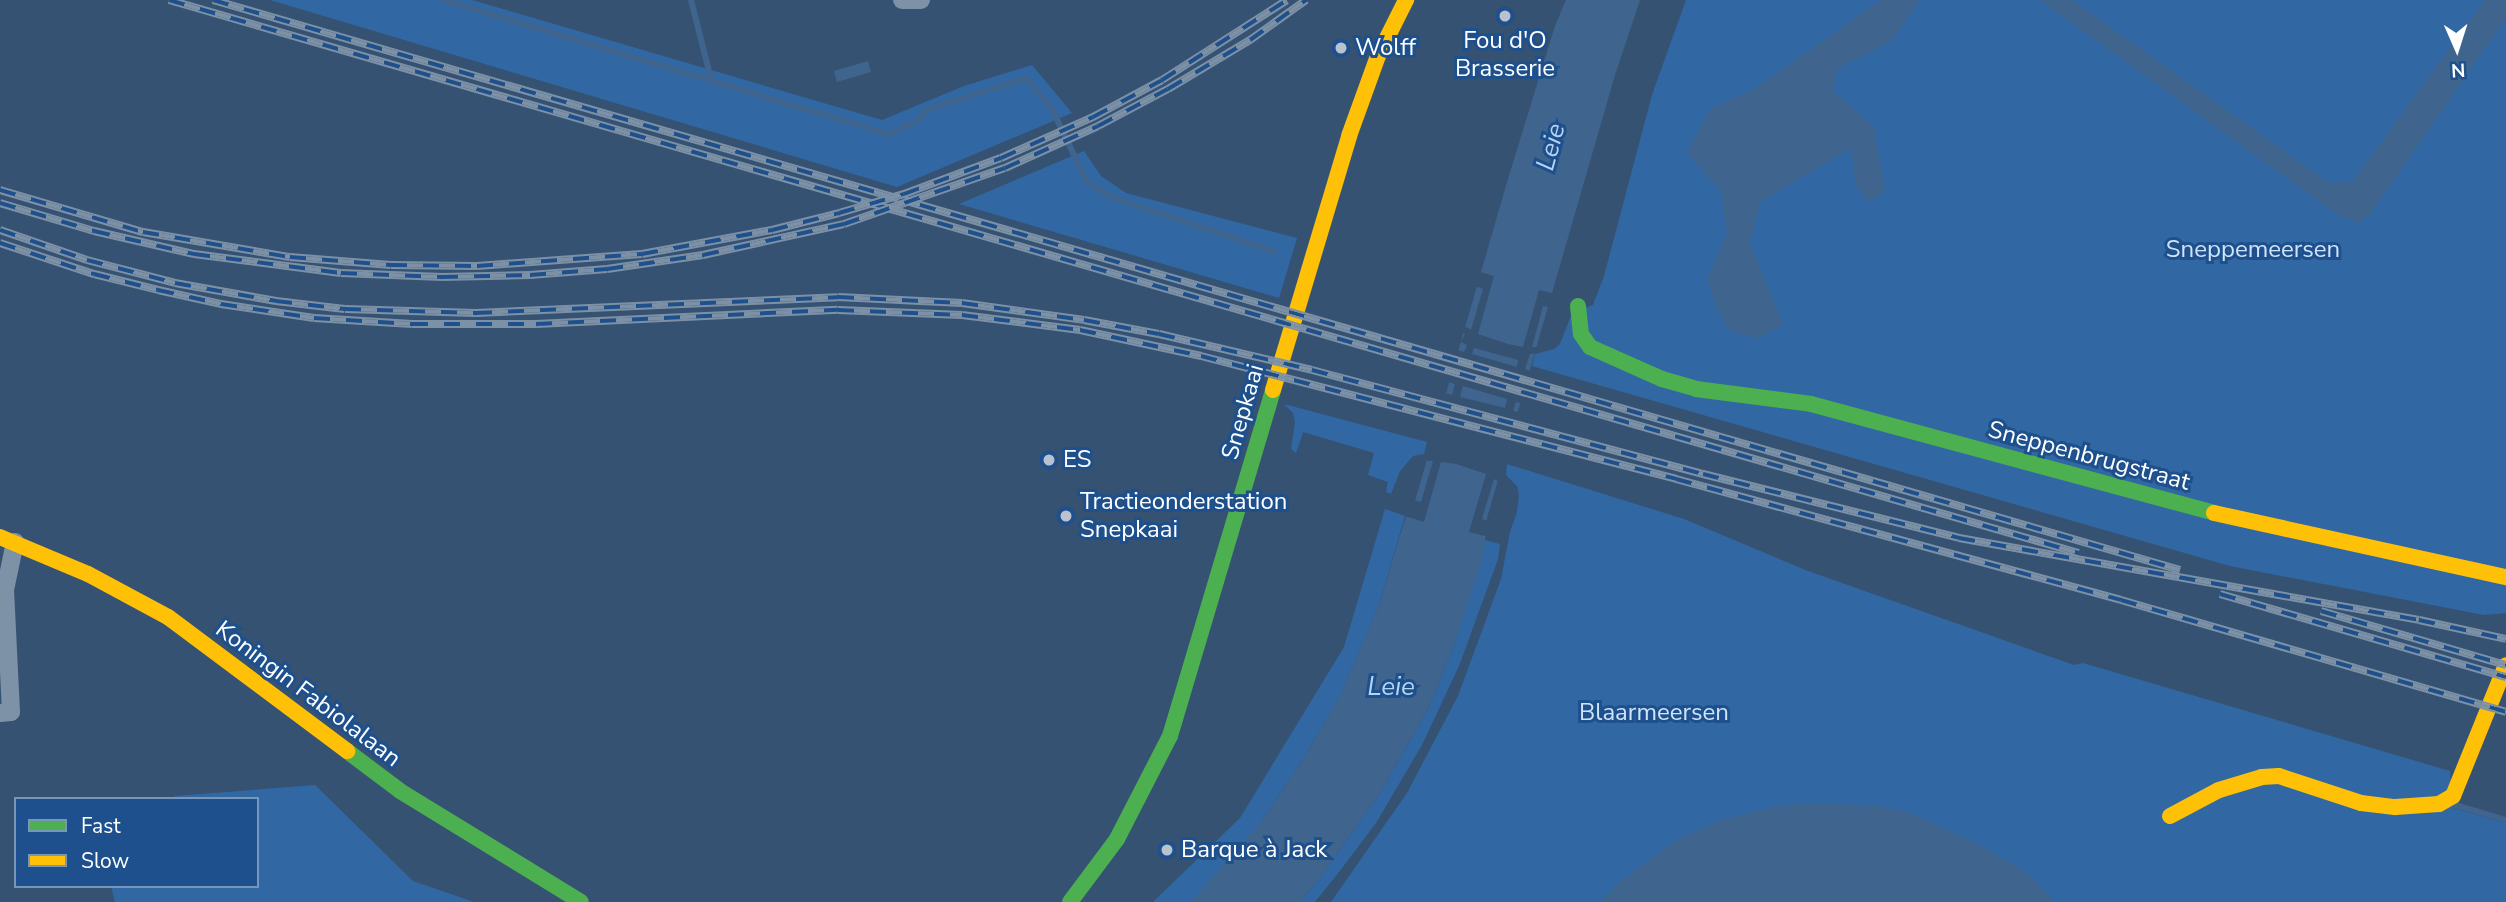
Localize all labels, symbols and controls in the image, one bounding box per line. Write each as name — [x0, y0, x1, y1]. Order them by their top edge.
marker: Fou d'O Brasserie — [1497, 8, 1513, 24]
north arrow — [2422, 14, 2492, 84]
place label: Fou d'O Brasserie — [1455, 27, 1555, 83]
place label: Wolff — [1355, 34, 1416, 62]
marker: Wolff — [1333, 40, 1349, 56]
text: N — [2450, 57, 2466, 83]
water label: Leie — [1530, 120, 1572, 174]
park label: Sneppemeersen — [2166, 236, 2340, 264]
street label: Snepkaai — [1216, 361, 1270, 463]
street label: Sneppenbrugstraat — [1985, 415, 2193, 497]
place label: ES — [1063, 446, 1092, 474]
marker: ES — [1041, 452, 1057, 468]
place label: Tractieonderstation Snepkaai — [1080, 488, 1287, 544]
marker: Tractieonderstation Snepkaai — [1058, 508, 1074, 524]
street label: Koningin Fabiolalaan — [210, 615, 406, 773]
water label: Leie — [1367, 671, 1415, 703]
park label: Blaarmeersen — [1579, 699, 1729, 727]
legend — [14, 797, 259, 888]
text: Fast — [81, 812, 121, 840]
place label: Barque à Jack — [1181, 836, 1327, 864]
marker: Barque à Jack — [1159, 842, 1175, 858]
text: Slow — [81, 847, 129, 875]

